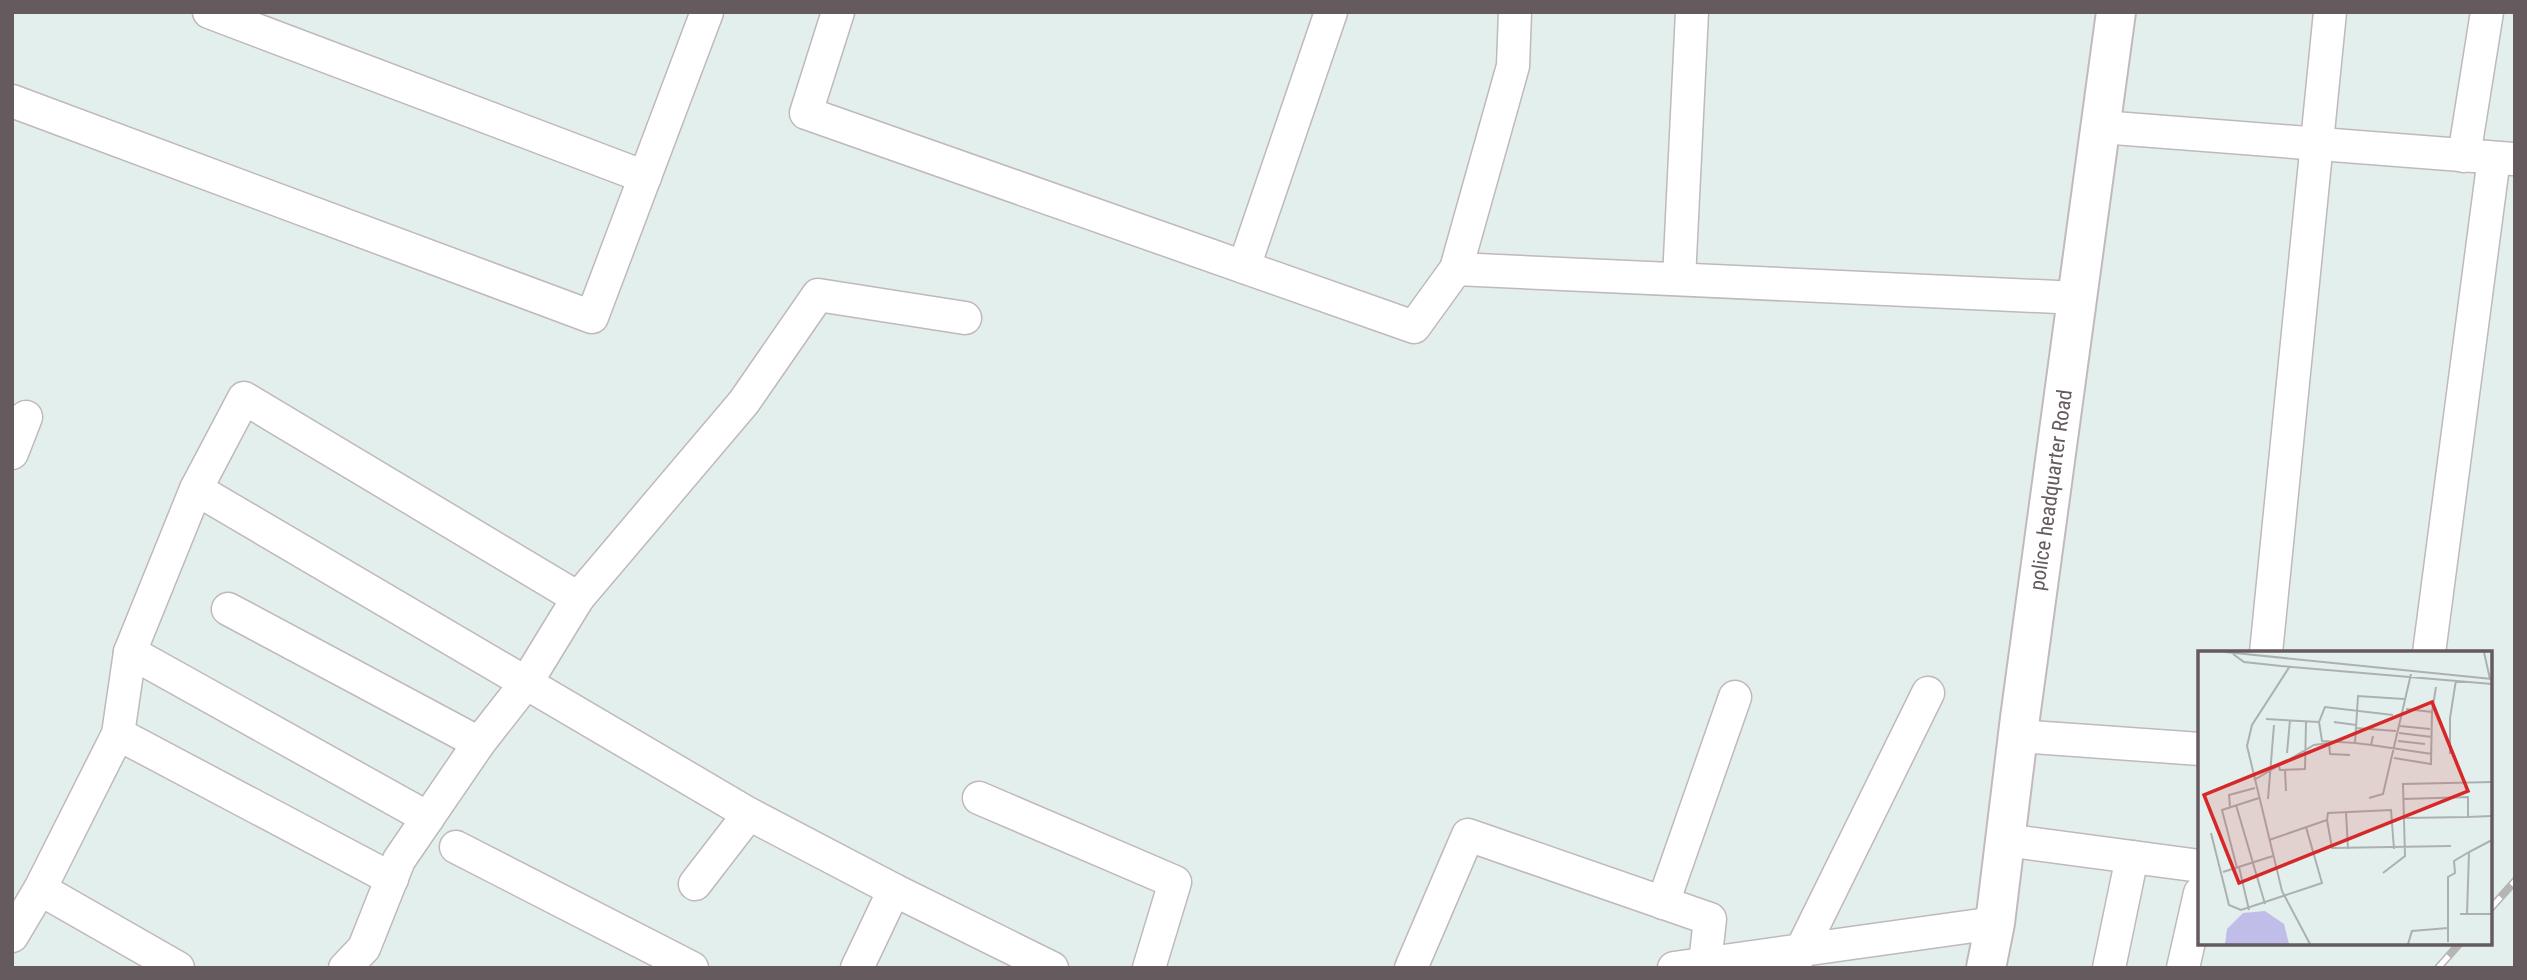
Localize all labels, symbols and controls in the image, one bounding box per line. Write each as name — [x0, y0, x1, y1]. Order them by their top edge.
street label: police headquarter Road — [2025, 388, 2077, 592]
inset map — [2198, 651, 2492, 945]

